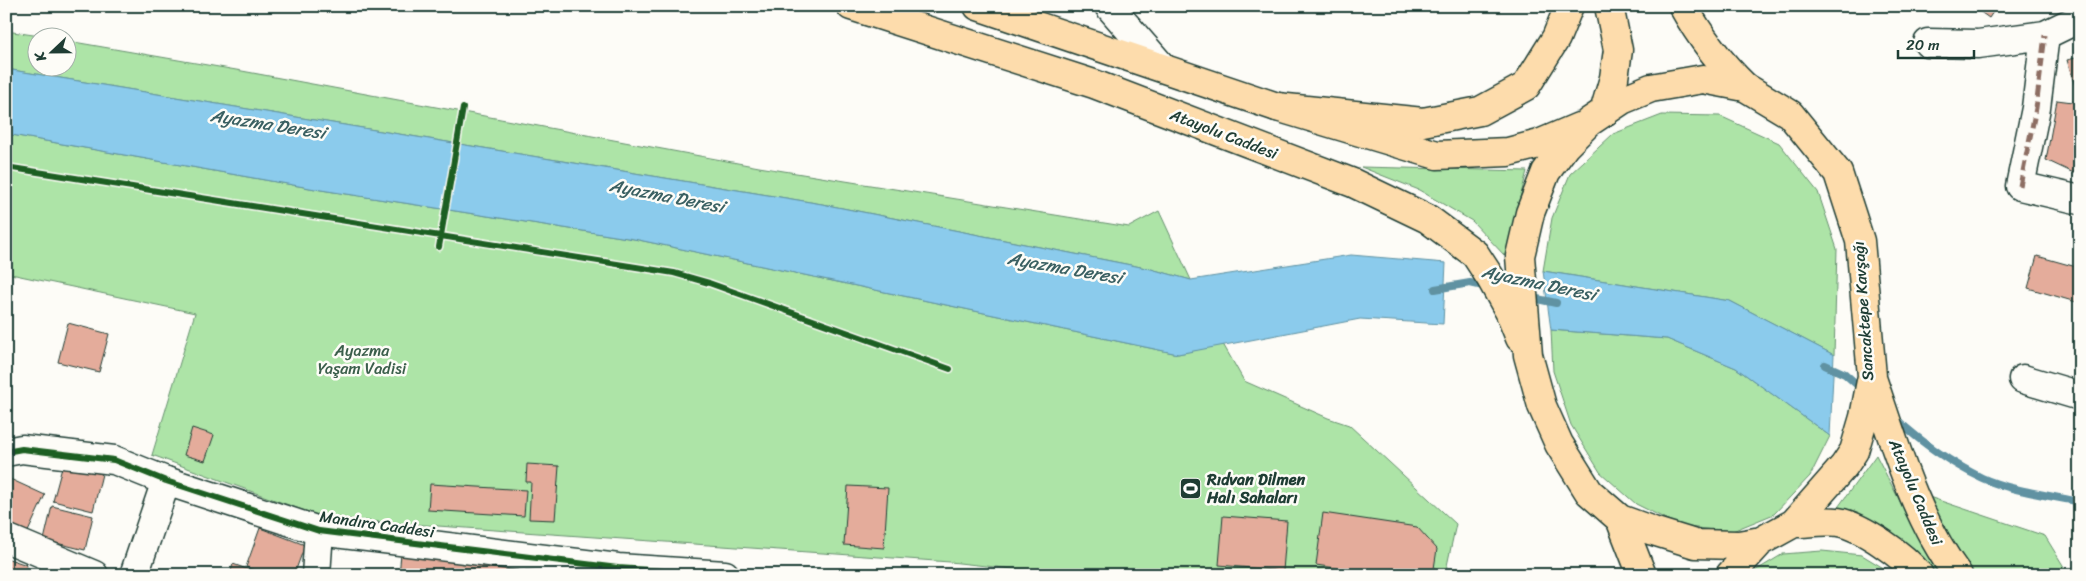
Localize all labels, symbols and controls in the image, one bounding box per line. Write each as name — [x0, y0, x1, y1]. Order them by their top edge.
north arrow — [28, 28, 78, 78]
scale bar — [1898, 28, 1975, 60]
text: 20 m — [1906, 32, 1940, 58]
text: K — [27, 47, 54, 66]
water label: Ayazma Deresi — [207, 99, 332, 149]
street label: Atayolu Caddesi — [1165, 100, 1283, 168]
water label: Ayazma Deresi — [606, 169, 731, 224]
street label: Sancaktepe Kavşağı — [1844, 240, 1882, 382]
water label: Ayazma Deresi — [1004, 242, 1129, 294]
water label: Ayazma Deresi — [1478, 255, 1603, 312]
park label: Ayazma Yaşam Vadisi — [318, 336, 407, 383]
street label: Atayolu Caddesi — [1880, 433, 1952, 550]
place label: Rıdvan Dilmen Halı Sahaları — [1206, 465, 1305, 512]
sports icon: Rıdvan Dilmen Halı Sahaları — [1179, 476, 1203, 500]
street label: Mandıra Caddesi — [318, 502, 437, 546]

